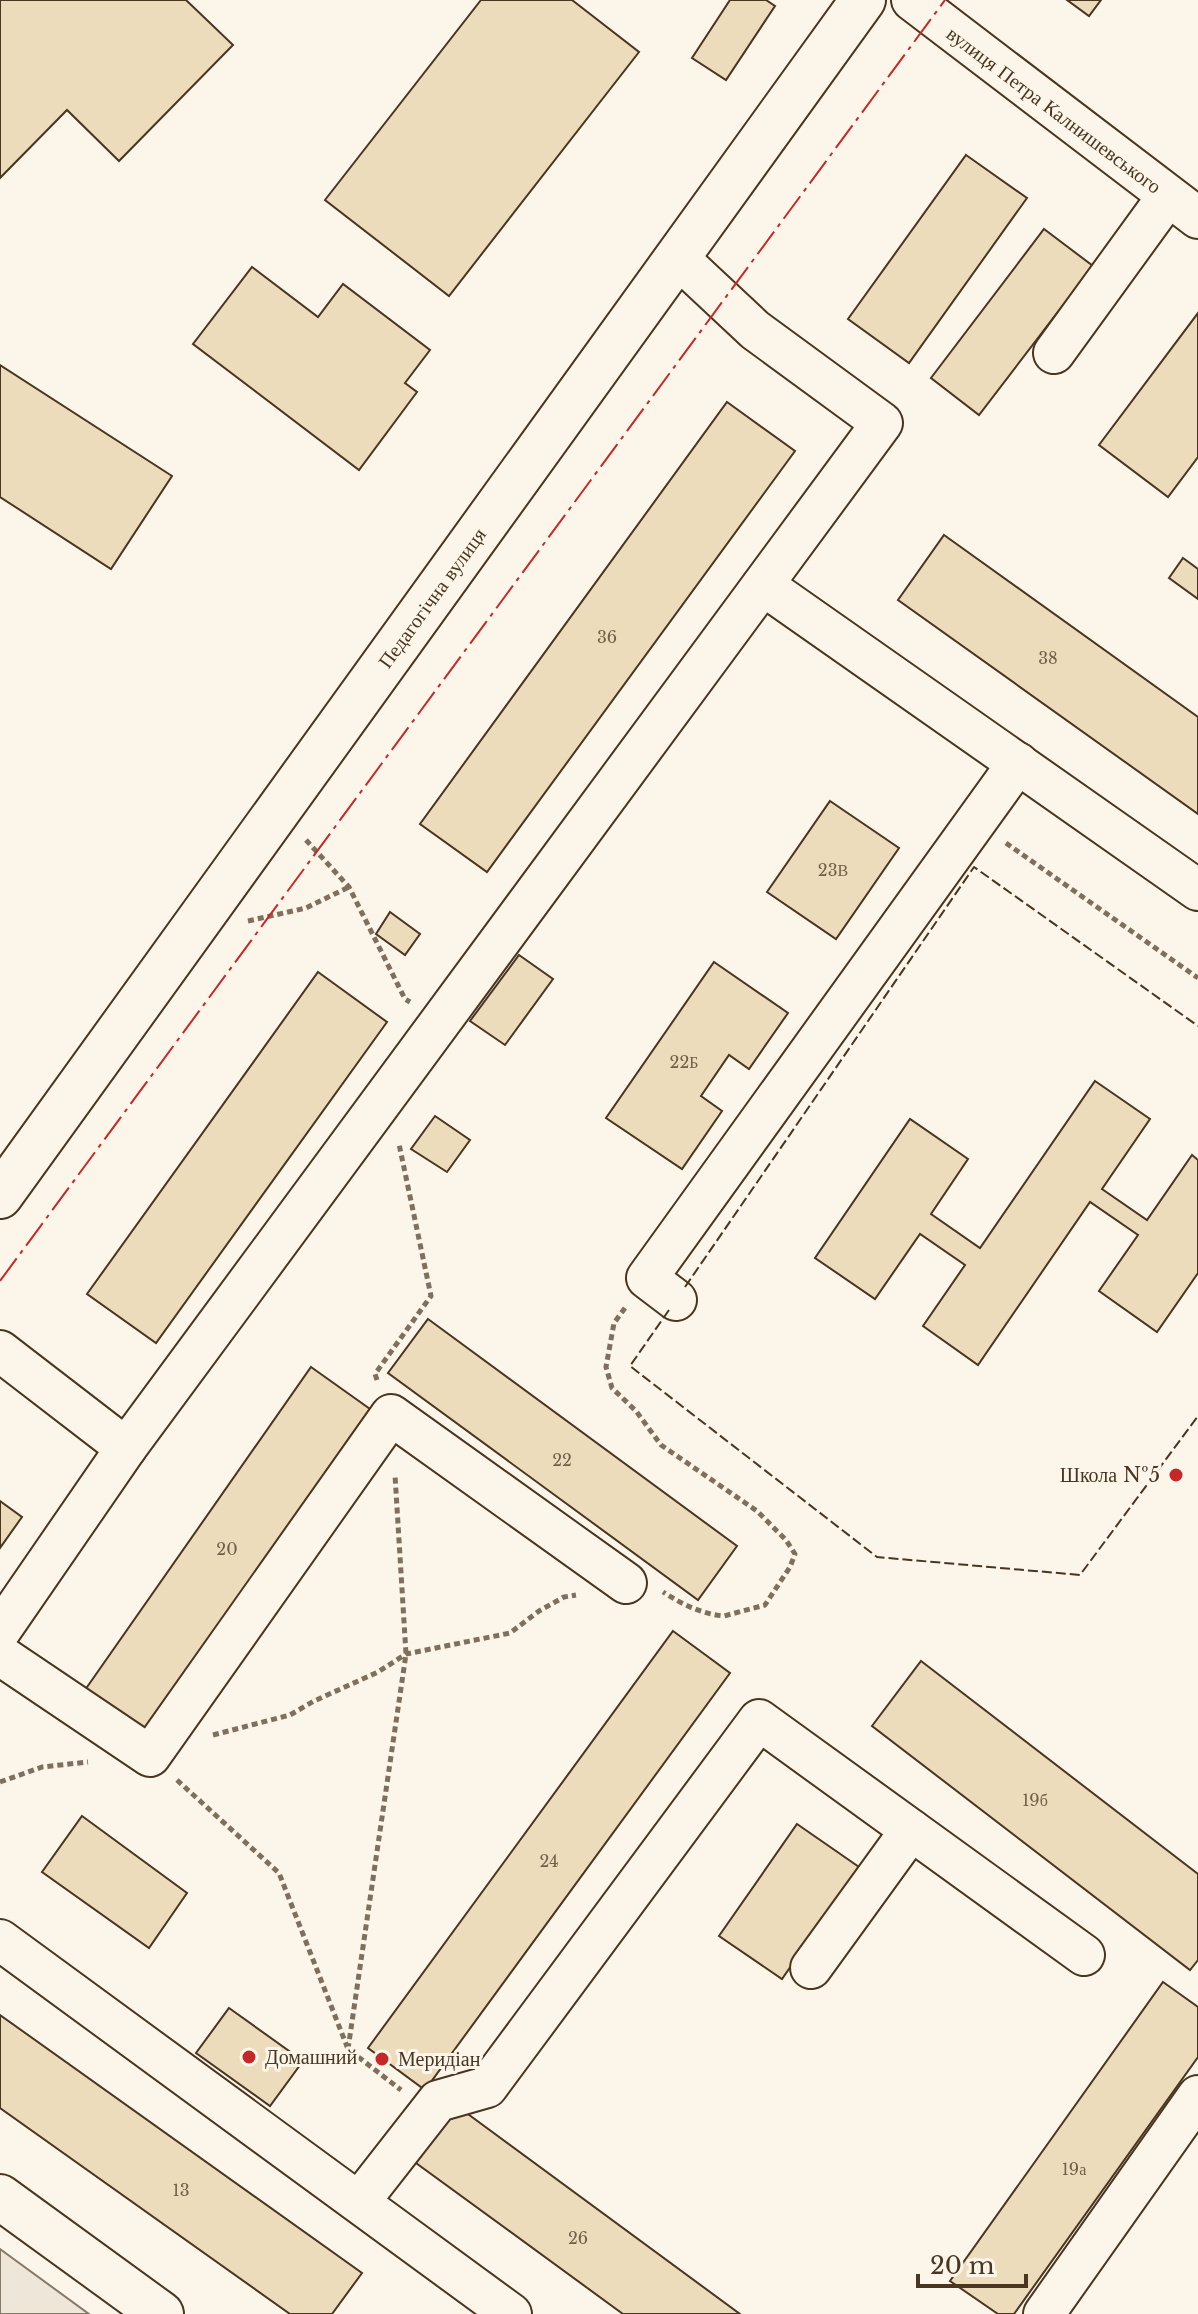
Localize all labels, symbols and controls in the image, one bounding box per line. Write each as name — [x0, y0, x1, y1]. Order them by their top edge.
street label: вулиця Петра Калнишевського — [942, 21, 1166, 199]
street label: Педагогічна вулиця — [373, 523, 491, 673]
house number: 36 — [597, 627, 617, 647]
house number: 38 — [1038, 648, 1058, 668]
house number: 23В — [818, 860, 848, 880]
house number: 22Б — [670, 1052, 698, 1072]
house number: 22 — [552, 1450, 572, 1470]
place label: Школа №5 — [1060, 1463, 1160, 1487]
marker: Школа №5 — [1167, 1466, 1185, 1484]
house number: 20 — [216, 1539, 238, 1559]
house number: 19б — [1022, 1790, 1048, 1810]
house number: 24 — [539, 1851, 559, 1871]
place label: Домашний — [265, 2045, 357, 2069]
place label: Меридіан — [398, 2047, 481, 2071]
marker: Домашний — [240, 2048, 258, 2066]
marker: Меридіан — [373, 2050, 391, 2068]
house number: 19а — [1062, 2159, 1086, 2179]
house number: 13 — [173, 2180, 190, 2200]
house number: 26 — [568, 2228, 588, 2248]
scale bar — [918, 2238, 1026, 2288]
text: 20 m — [930, 2251, 995, 2280]

